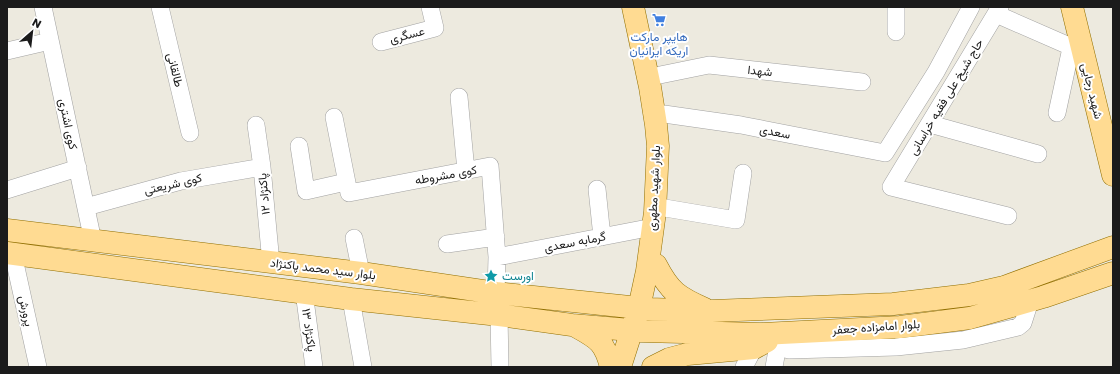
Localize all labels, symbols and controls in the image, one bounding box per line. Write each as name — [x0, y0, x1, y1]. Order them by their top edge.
north arrow — [12, 12, 52, 52]
supermarket icon: هایپر مارکت اریکه ایرانیان — [651, 12, 667, 28]
text: N — [29, 14, 44, 32]
street label: عسگری — [388, 22, 426, 47]
place label: هایپر مارکت اریکه ایرانیان — [630, 28, 688, 59]
street label: حاج شیخ علی فقیه خراسانی — [904, 35, 988, 159]
street label: طالقانی — [163, 51, 188, 89]
street label: شهدا — [747, 61, 773, 80]
street label: شهید رجایی — [1077, 61, 1108, 121]
street label: کوی اشتری — [55, 97, 82, 151]
street label: سعدی — [758, 120, 792, 143]
street label: بلوار شهید مطهری — [643, 145, 664, 231]
street label: کوی مشروطه — [414, 161, 478, 188]
street label: کوی شریعتی — [142, 169, 204, 198]
street label: پاکنژاد ۱۲ — [253, 172, 274, 216]
street label: گرمابه سعدی — [542, 227, 607, 256]
street label: بلوار سید محمد پاکنژاد — [269, 254, 377, 283]
place label: اورست — [502, 267, 534, 284]
place icon: اورست — [483, 268, 499, 284]
street label: پرورش — [15, 294, 38, 328]
street label: پاکنژاد ۱۳ — [298, 307, 321, 353]
street label: بلوار امامزاده جعفر — [830, 315, 921, 338]

